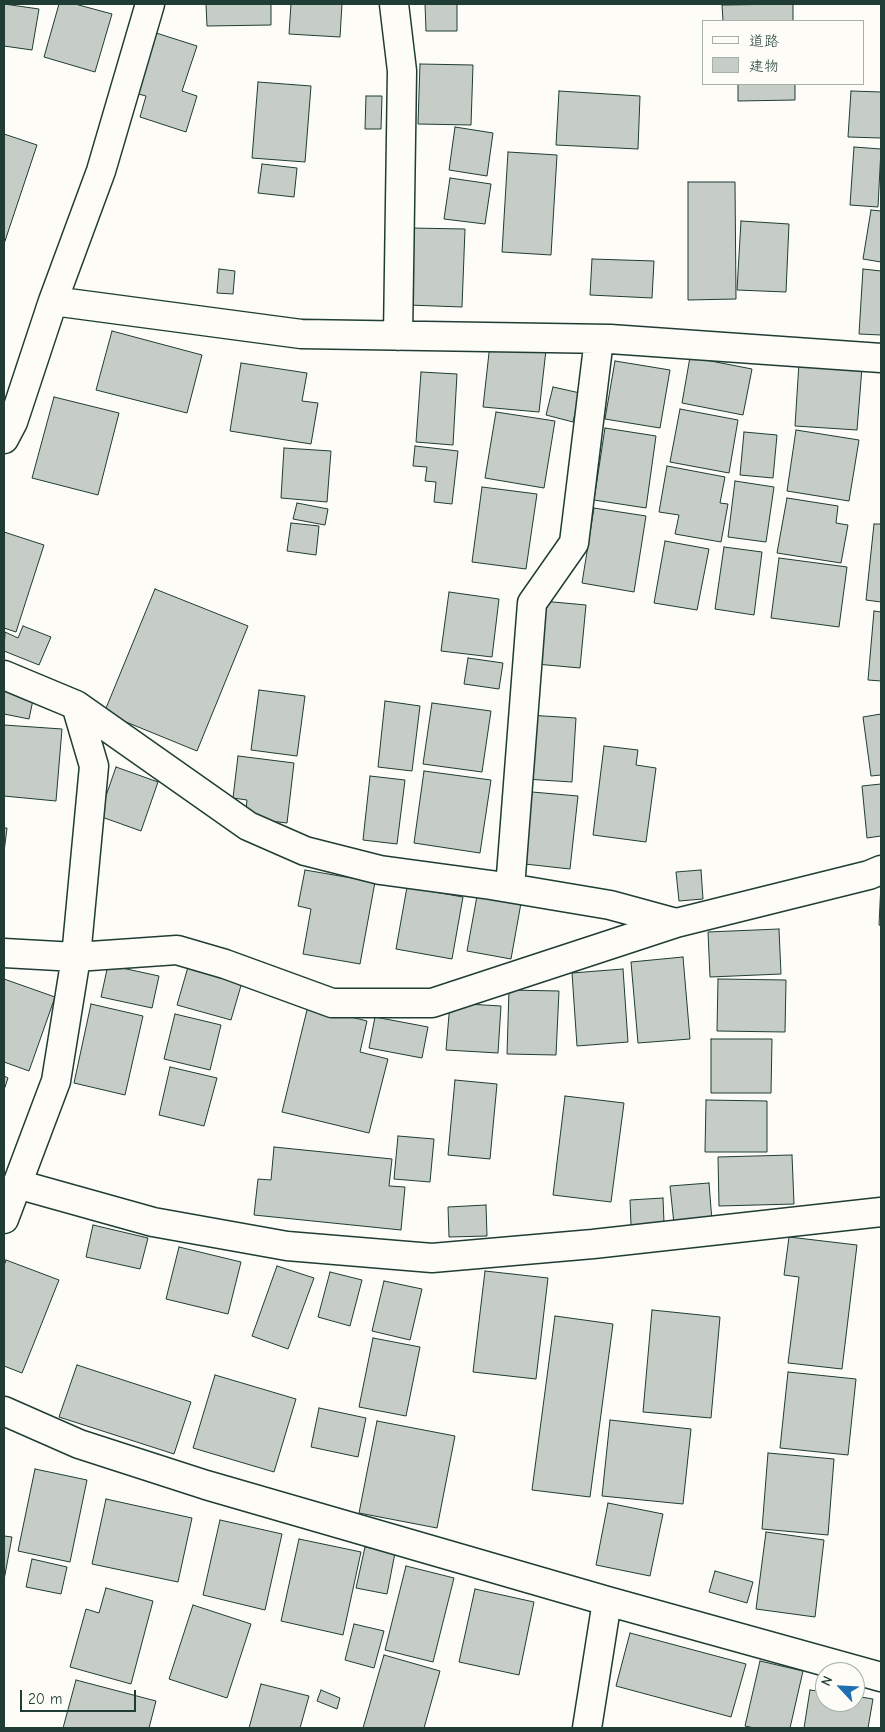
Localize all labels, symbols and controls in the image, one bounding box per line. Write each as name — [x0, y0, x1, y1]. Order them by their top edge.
legend — [702, 20, 865, 85]
text: 道路 — [749, 32, 779, 50]
text: 建物 — [749, 57, 779, 75]
north arrow — [815, 1662, 865, 1712]
text: N — [817, 1673, 836, 1689]
scale bar — [22, 1680, 139, 1712]
text: 20 m — [28, 1690, 62, 1708]

